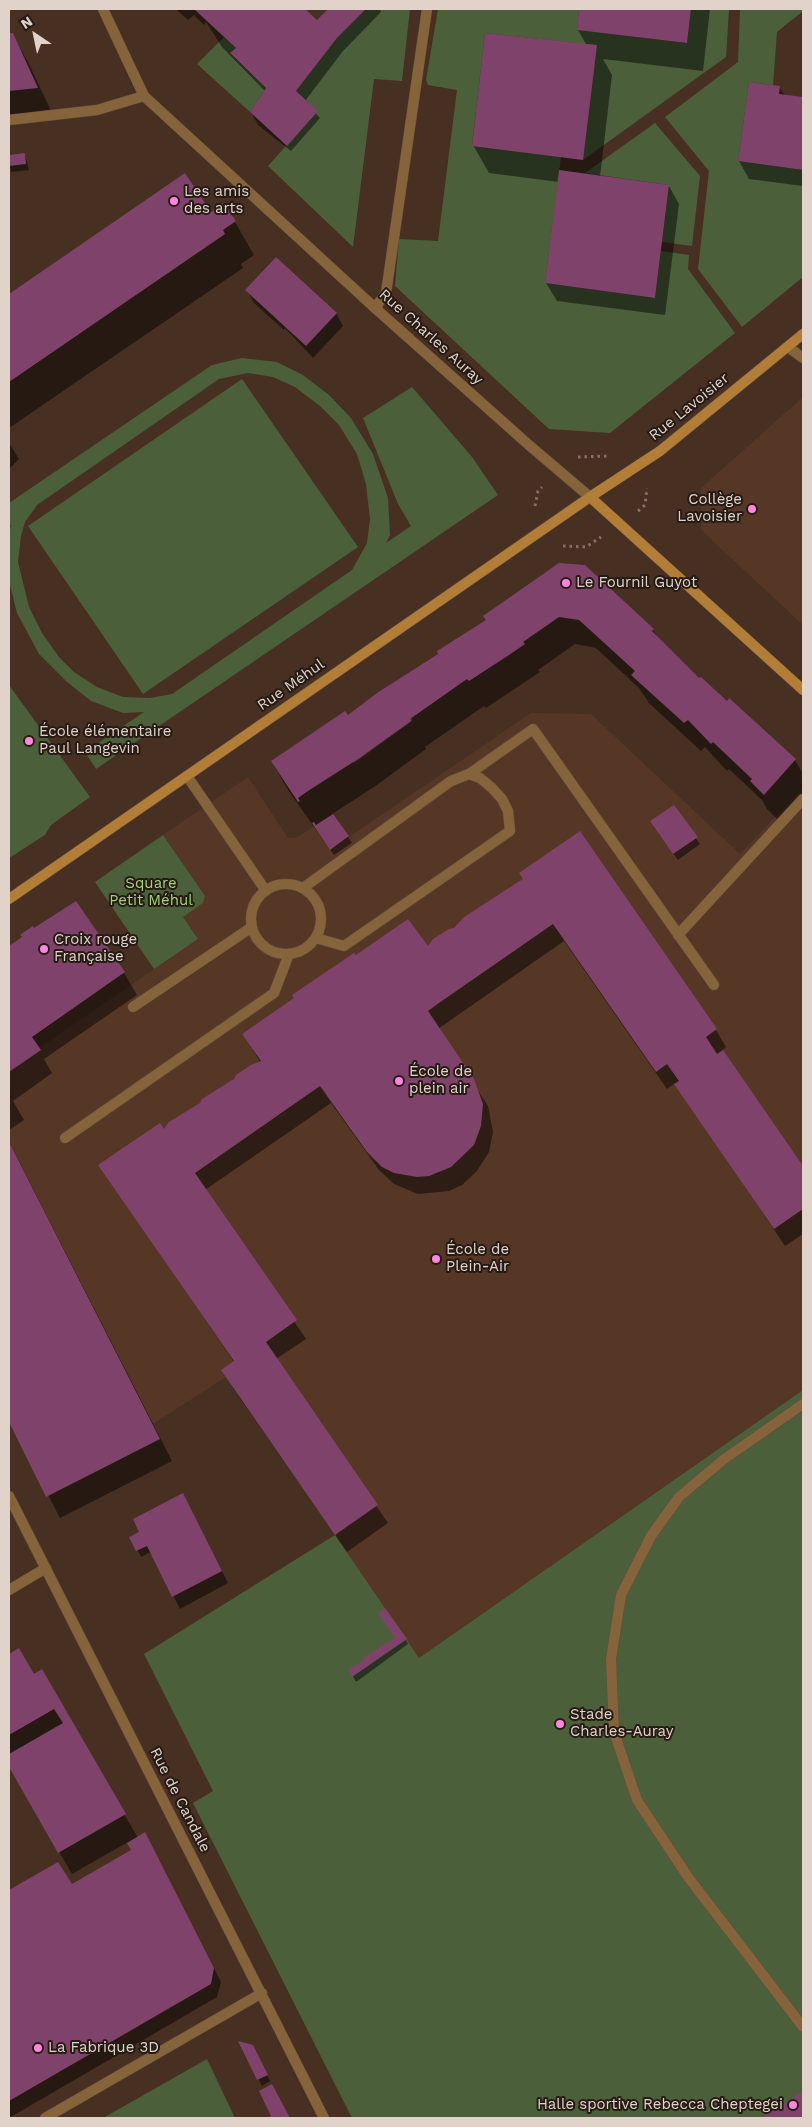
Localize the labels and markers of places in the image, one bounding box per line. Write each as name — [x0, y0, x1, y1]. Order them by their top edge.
place label: Les amis des arts — [184, 183, 249, 218]
marker: Les amis des arts — [168, 195, 180, 207]
place label: Collège Lavoisier — [677, 491, 742, 526]
marker: Collège Lavoisier — [746, 503, 758, 515]
place label: Le Fournil Guyot — [576, 574, 697, 592]
marker: Le Fournil Guyot — [560, 577, 572, 589]
place label: École élémentaire Paul Langevin — [39, 723, 171, 758]
marker: École élémentaire Paul Langevin — [23, 735, 35, 747]
place label: Croix rouge Française — [54, 931, 137, 966]
marker: Croix rouge Française — [38, 943, 50, 955]
place label: École de plein air — [409, 1063, 472, 1098]
marker: École de plein air — [393, 1075, 405, 1087]
place label: École de Plein-Air — [446, 1241, 509, 1276]
marker: École de Plein-Air — [430, 1253, 442, 1265]
place label: Stade Charles-Auray — [570, 1706, 673, 1741]
marker: Stade Charles-Auray — [554, 1718, 566, 1730]
place label: La Fabrique 3D — [48, 2039, 159, 2057]
marker: La Fabrique 3D — [32, 2042, 44, 2054]
place label: Halle sportive Rebecca Cheptegei — [537, 2096, 783, 2114]
marker: Halle sportive Rebecca Cheptegei — [787, 2099, 799, 2111]

